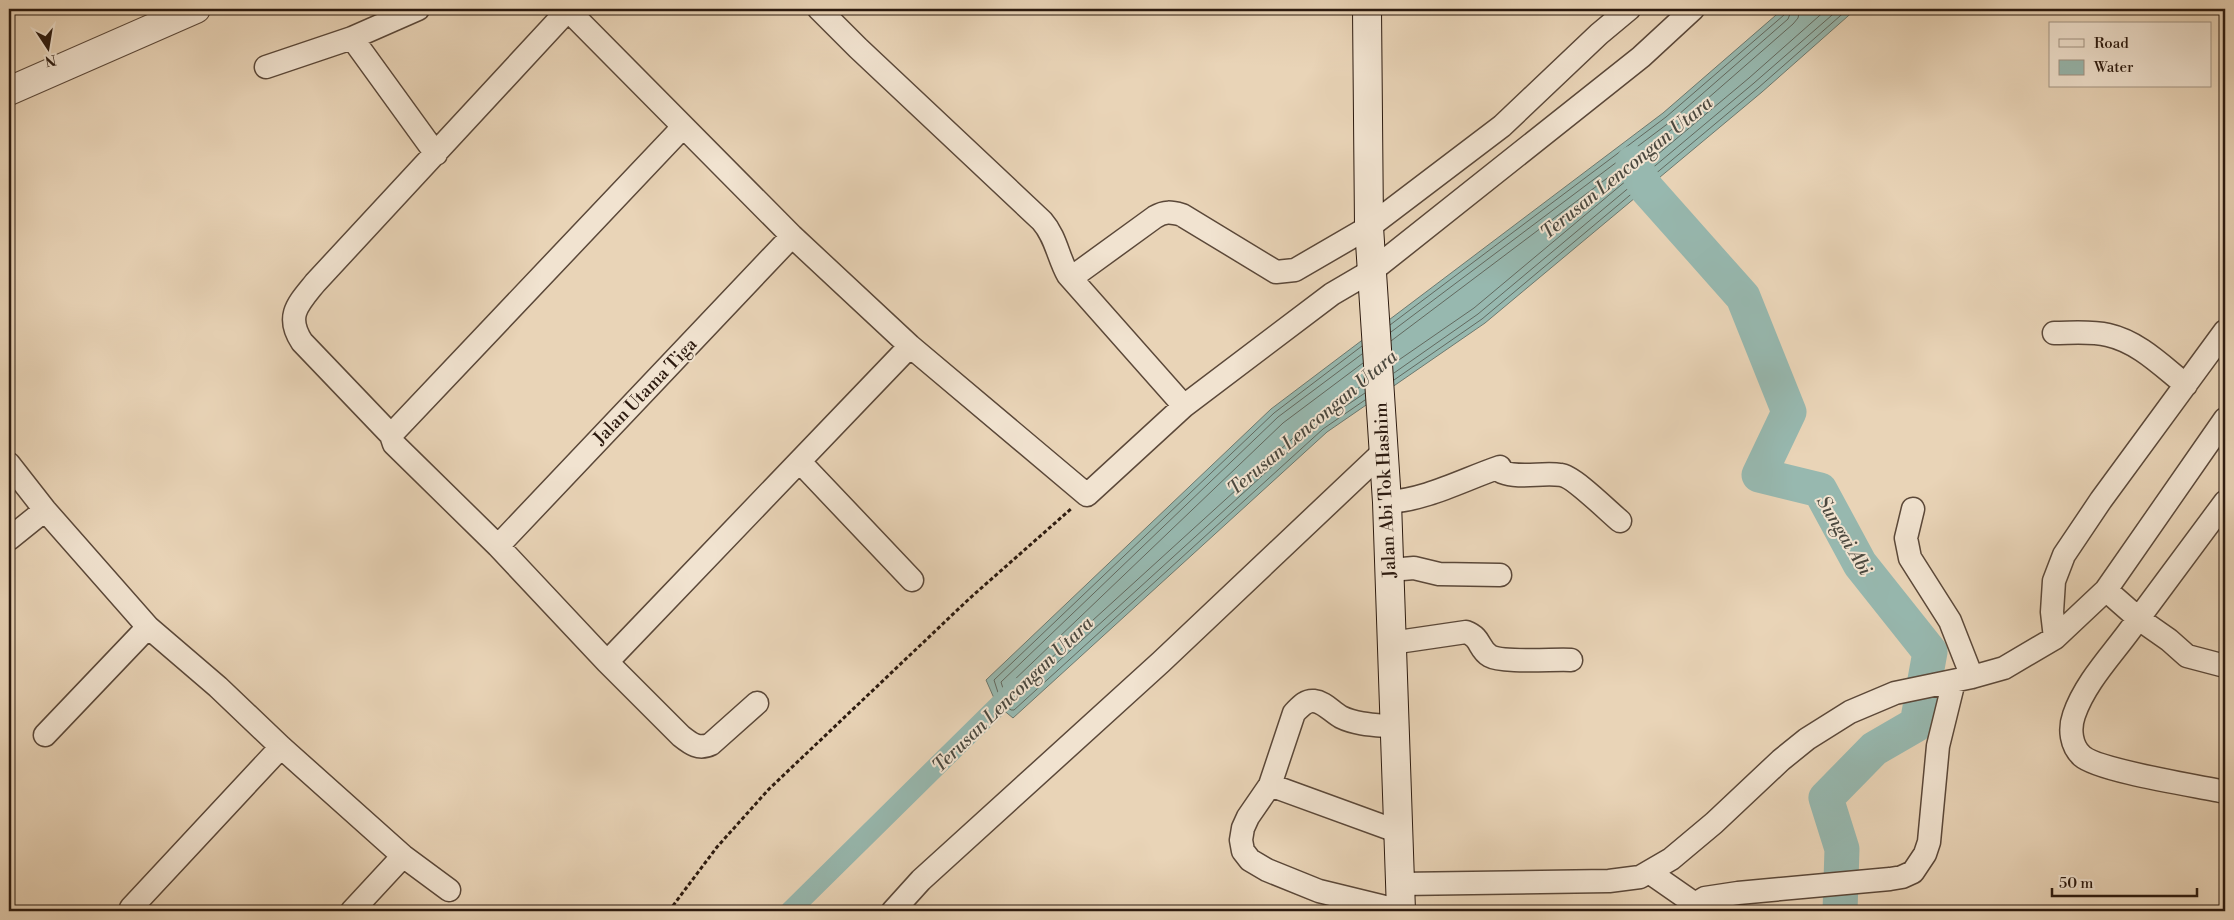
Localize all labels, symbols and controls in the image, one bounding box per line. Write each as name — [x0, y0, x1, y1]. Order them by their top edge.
north arrow — [22, 22, 72, 72]
legend — [2049, 22, 2212, 88]
text: Road — [2094, 34, 2129, 53]
text: N — [43, 50, 58, 70]
text: Water — [2093, 58, 2134, 77]
water label: Terusan Lencongan Utara — [1536, 91, 1718, 245]
street label: Jalan Utama Tiga — [588, 332, 703, 450]
water label: Terusan Lencongan Utara — [1223, 344, 1403, 501]
street label: Jalan Abi Tok Hashim — [1369, 401, 1402, 579]
water label: Sungai Abi — [1811, 491, 1877, 580]
water label: Terusan Lencongan Utara — [927, 611, 1099, 778]
scale bar — [2052, 865, 2196, 897]
text: 50 m — [2059, 874, 2093, 893]

